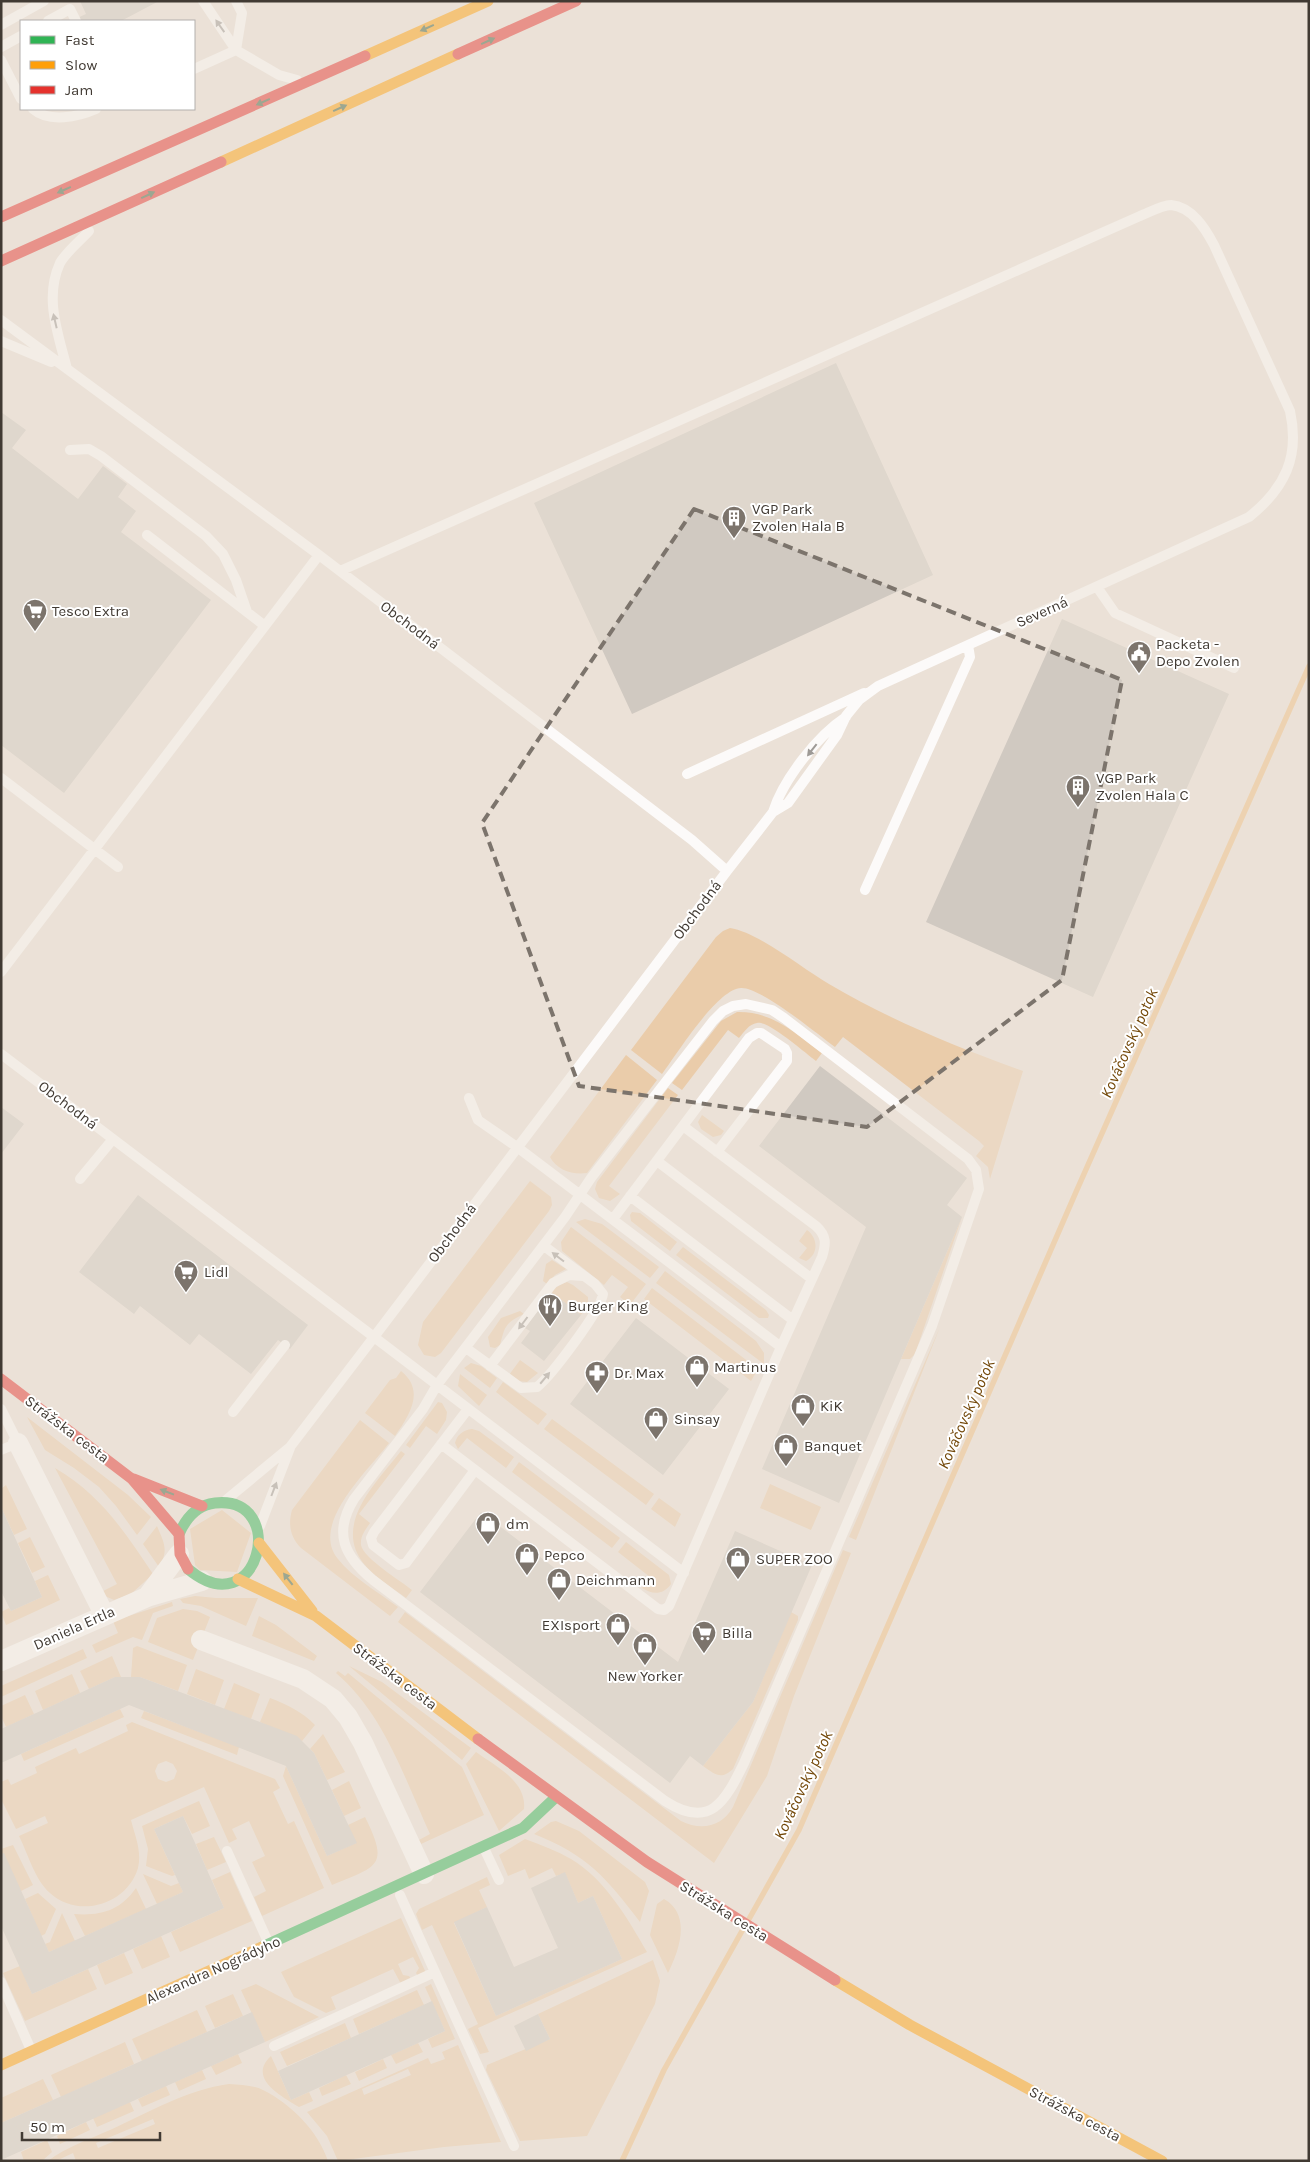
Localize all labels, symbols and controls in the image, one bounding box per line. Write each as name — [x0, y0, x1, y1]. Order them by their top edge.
legend — [20, 20, 195, 110]
one-way arrow — [215, 20, 225, 33]
one-way arrow — [420, 25, 434, 33]
text: Fast — [65, 31, 95, 49]
one-way arrow — [481, 36, 495, 44]
text: Slow — [65, 56, 97, 74]
text: Jam — [65, 81, 93, 99]
one-way arrow — [256, 98, 270, 106]
one-way arrow — [333, 103, 347, 111]
one-way arrow — [57, 186, 71, 194]
one-way arrow — [141, 191, 155, 199]
one-way arrow — [51, 314, 59, 329]
place label: VGP Park Zvolen Hala B — [752, 500, 845, 535]
building icon: VGP Park Zvolen Hala B — [721, 505, 747, 539]
street label: Severná — [1013, 593, 1071, 631]
street label: Obchodná — [377, 597, 443, 653]
supermarket icon: Tesco Extra — [22, 598, 48, 632]
place label: Tesco Extra — [52, 602, 129, 620]
place label: Packeta - Depo Zvolen — [1156, 635, 1240, 670]
public building icon: Packeta - Depo Zvolen — [1126, 640, 1152, 674]
one-way arrow — [806, 743, 817, 756]
place label: VGP Park Zvolen Hala C — [1096, 769, 1189, 804]
building icon: VGP Park Zvolen Hala C — [1065, 774, 1091, 808]
street label: Obchodná — [669, 877, 725, 943]
water label: Kováčovský potok — [1096, 984, 1162, 1101]
street label: Obchodná — [35, 1077, 101, 1133]
street label: Obchodná — [424, 1200, 480, 1266]
one-way arrow — [552, 1251, 565, 1262]
supermarket icon: Lidl — [173, 1259, 199, 1293]
place label: Lidl — [204, 1263, 229, 1281]
restaurant icon: Burger King — [537, 1293, 563, 1327]
place label: Burger King — [568, 1297, 648, 1315]
one-way arrow — [517, 1316, 528, 1329]
shop icon: Martinus — [684, 1354, 710, 1388]
water label: Kováčovský potok — [933, 1355, 999, 1472]
place label: Martinus — [714, 1358, 777, 1376]
pharmacy icon: Dr. Max — [584, 1360, 610, 1394]
place label: Dr. Max — [614, 1364, 665, 1382]
one-way arrow — [539, 1373, 551, 1385]
street label: Strážska cesta — [21, 1391, 113, 1467]
shop icon: KiK — [790, 1393, 816, 1427]
place label: KiK — [820, 1397, 843, 1415]
shop icon: Sinsay — [643, 1406, 669, 1440]
place label: Sinsay — [674, 1410, 720, 1428]
shop icon: Banquet — [773, 1433, 799, 1467]
place label: Banquet — [804, 1437, 862, 1455]
one-way arrow — [271, 1482, 278, 1497]
one-way arrow — [159, 1488, 174, 1496]
shop icon: dm — [475, 1511, 501, 1545]
place label: dm — [506, 1515, 529, 1533]
shop icon: Pepco — [514, 1542, 540, 1576]
place label: Pepco — [544, 1546, 585, 1564]
shop icon: SUPER ZOO — [725, 1546, 751, 1580]
place label: SUPER ZOO — [756, 1550, 833, 1568]
shop icon: Deichmann — [546, 1567, 572, 1601]
place label: Deichmann — [576, 1571, 655, 1589]
one-way arrow — [282, 1573, 293, 1586]
street label: Daniela Ertla — [30, 1602, 118, 1654]
shop icon: EXIsport — [605, 1612, 631, 1646]
place label: EXIsport — [542, 1616, 600, 1634]
supermarket icon: Billa — [691, 1620, 717, 1654]
place label: Billa — [722, 1624, 752, 1642]
shop icon: New Yorker — [632, 1632, 658, 1666]
street label: Strážska cesta — [349, 1638, 441, 1714]
place label: New Yorker — [608, 1667, 683, 1685]
water label: Kováčovský potok — [769, 1727, 837, 1843]
street label: Strážska cesta — [676, 1877, 772, 1945]
street label: Alexandra Nográdyho — [143, 1932, 283, 2008]
street label: Strážska cesta — [1026, 2082, 1124, 2146]
scale bar — [22, 2110, 160, 2142]
text: 50 m — [30, 2118, 65, 2136]

